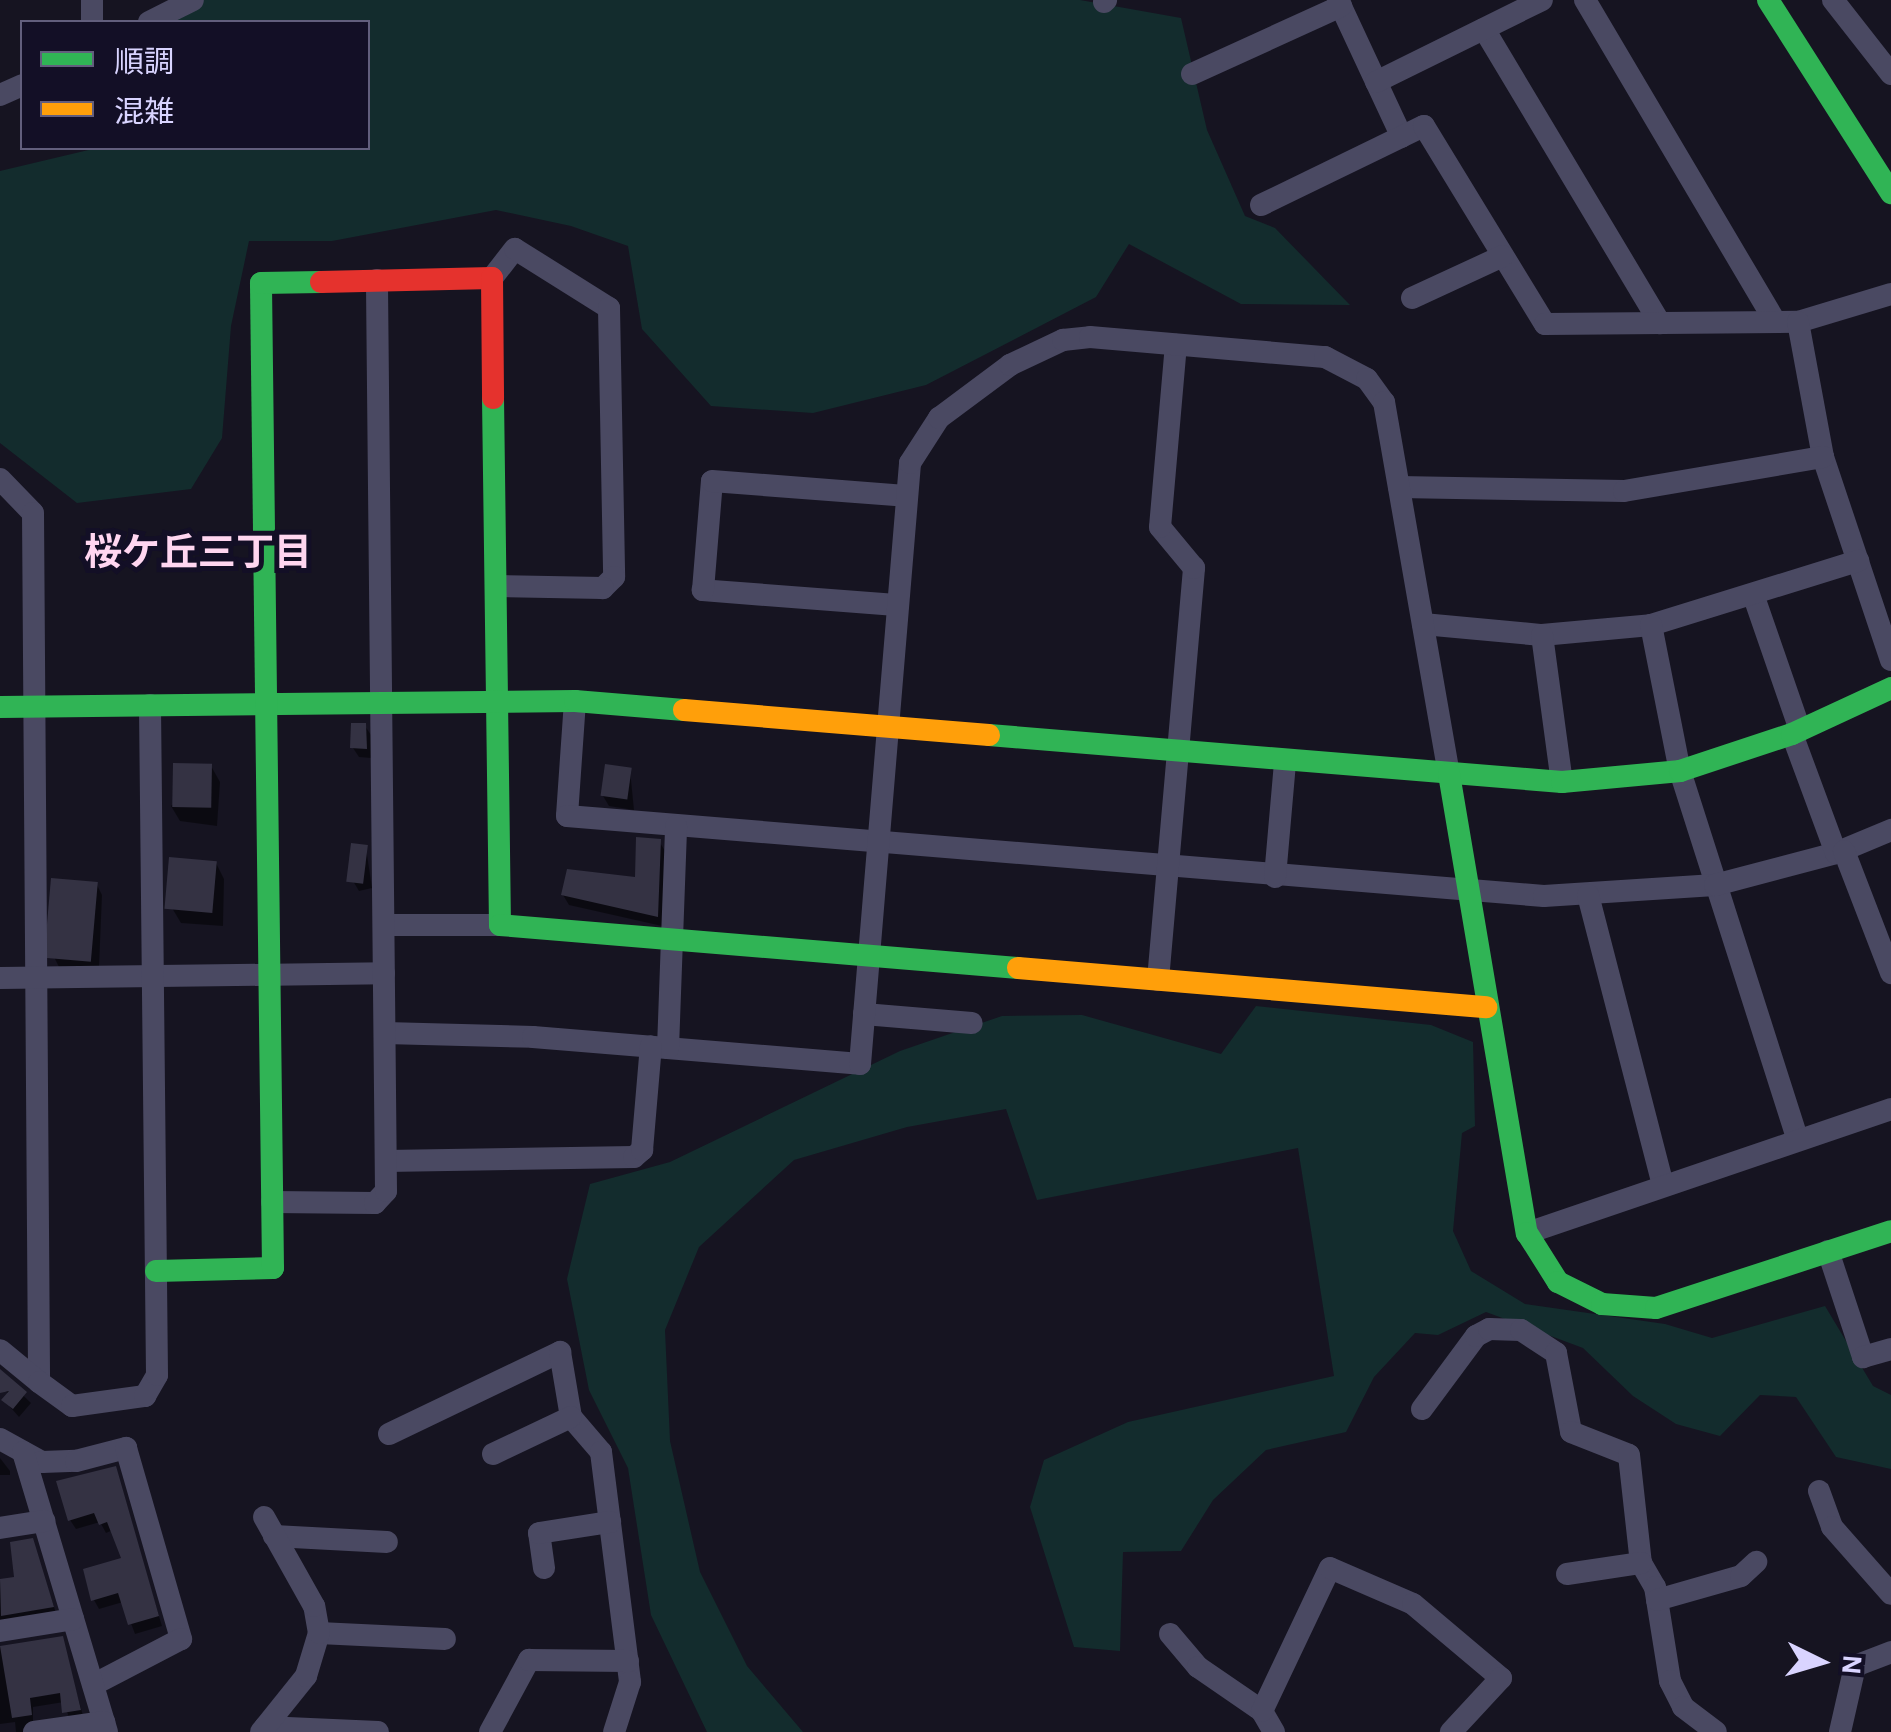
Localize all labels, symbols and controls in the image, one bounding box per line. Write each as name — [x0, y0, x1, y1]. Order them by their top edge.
legend — [20, 20, 370, 150]
text: 順調 — [114, 48, 174, 78]
text: 混雑 — [114, 98, 174, 128]
district label: 桜ケ丘三丁目 — [84, 532, 312, 578]
north arrow — [1771, 1612, 1871, 1712]
text: N — [1836, 1654, 1866, 1676]

